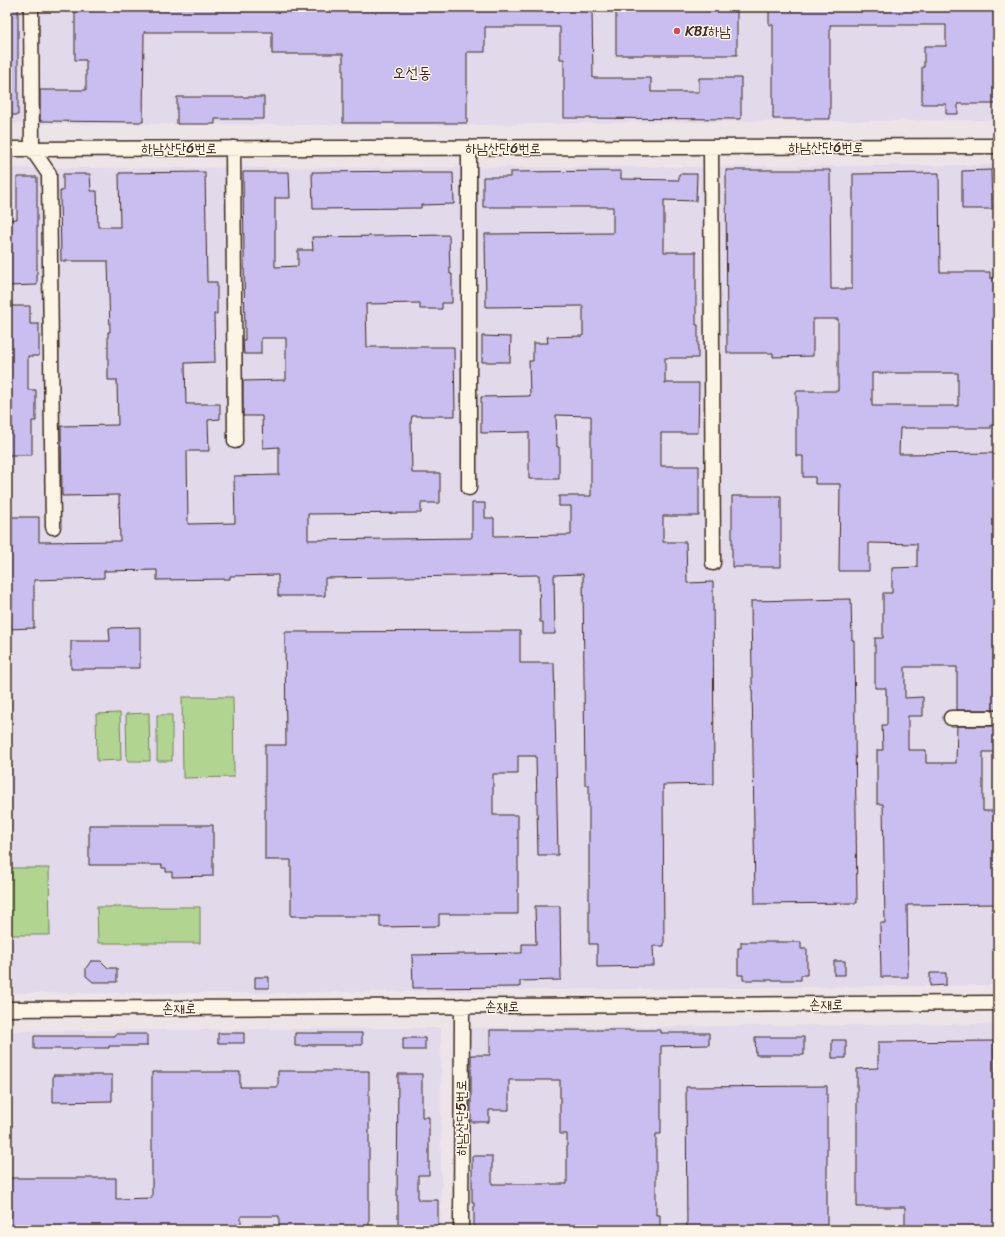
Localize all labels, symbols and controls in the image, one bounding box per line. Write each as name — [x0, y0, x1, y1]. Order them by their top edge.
place label: KBI하남 — [685, 19, 731, 44]
marker: KBI하남 — [672, 26, 682, 36]
district label: 오선동 — [393, 58, 431, 87]
street label: 하남산단6번로 — [788, 135, 864, 160]
street label: 하남산단6번로 — [141, 136, 217, 161]
street label: 하남산단6번로 — [465, 136, 541, 161]
street label: 손재로 — [809, 992, 843, 1017]
street label: 손재로 — [485, 994, 519, 1019]
street label: 손재로 — [162, 996, 196, 1021]
street label: 하남산단5번로 — [449, 1080, 474, 1156]

